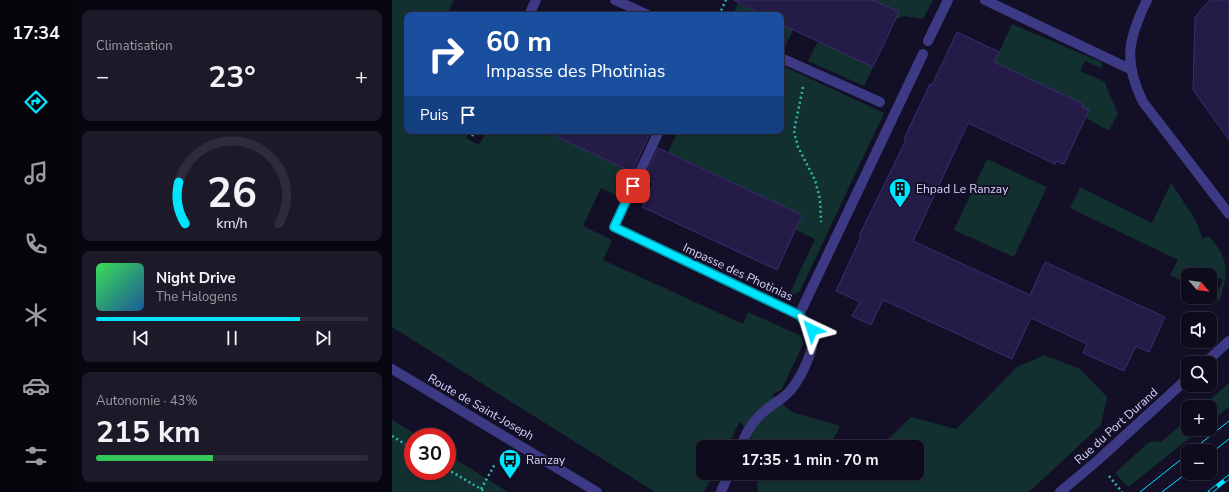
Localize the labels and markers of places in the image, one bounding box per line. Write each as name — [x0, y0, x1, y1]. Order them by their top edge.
pin — [616, 169, 650, 203]
building icon: Ehpad Le Ranzay — [887, 176, 913, 209]
place label: Ehpad Le Ranzay — [916, 181, 1009, 197]
bus stop icon: Ranzay — [497, 447, 523, 480]
place label: Ranzay — [526, 452, 566, 468]

